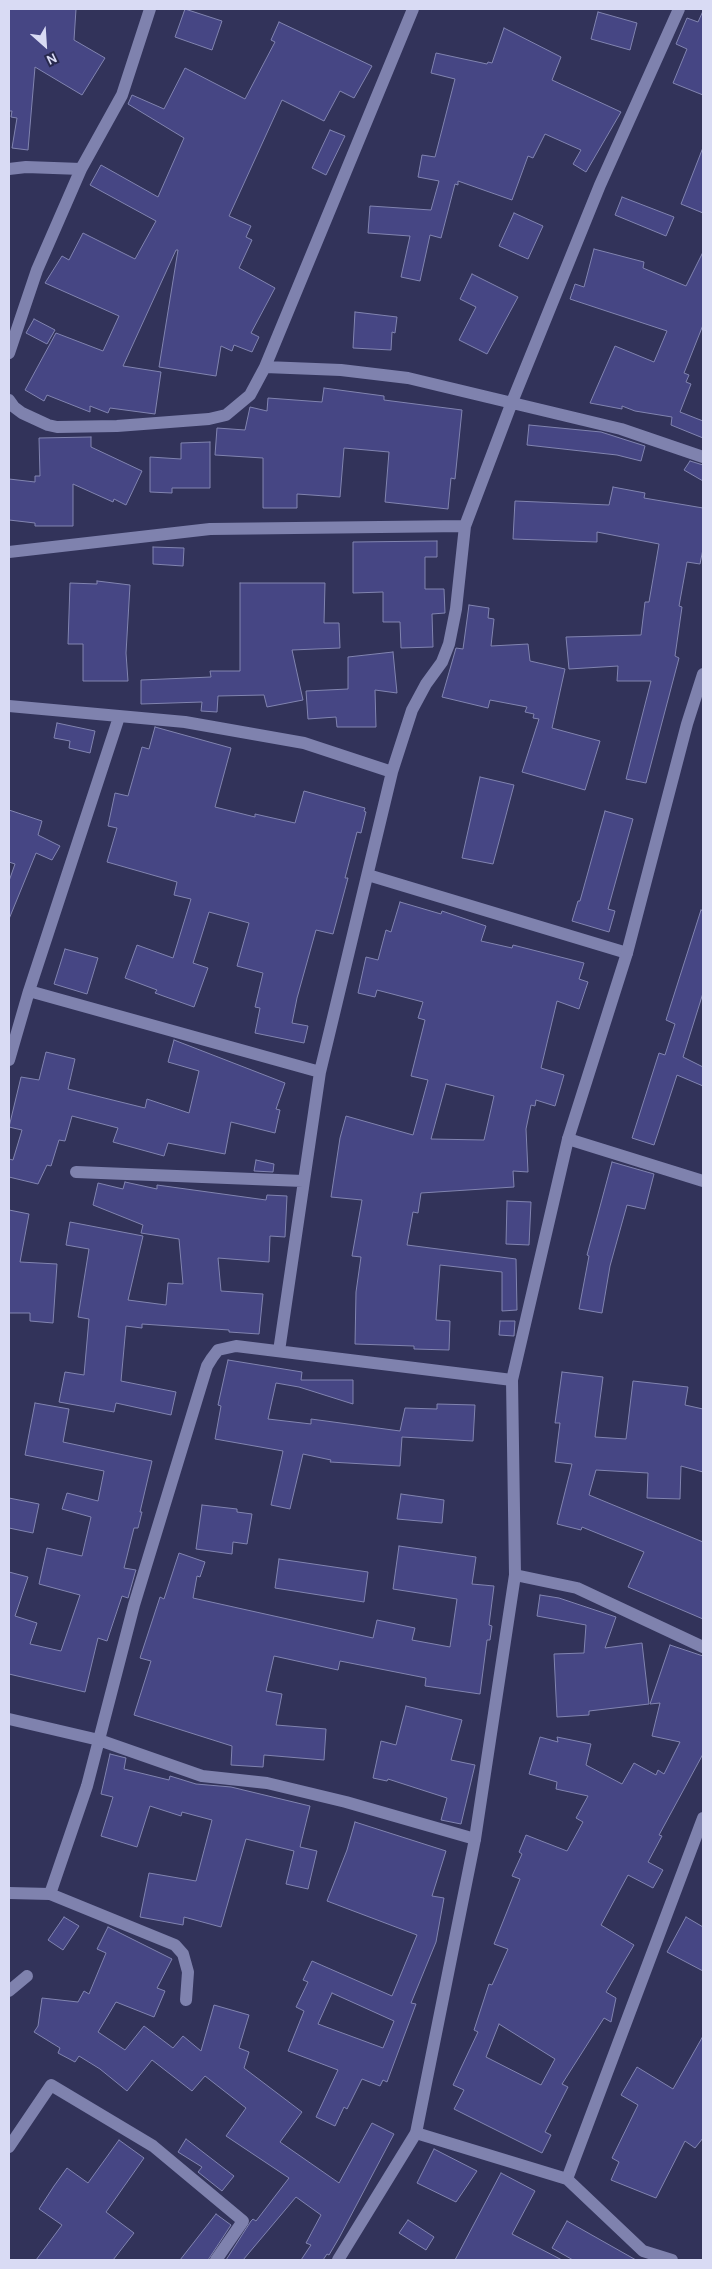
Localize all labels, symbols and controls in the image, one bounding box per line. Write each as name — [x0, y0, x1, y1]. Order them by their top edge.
north arrow — [20, 20, 70, 70]
text: N — [44, 49, 60, 69]

